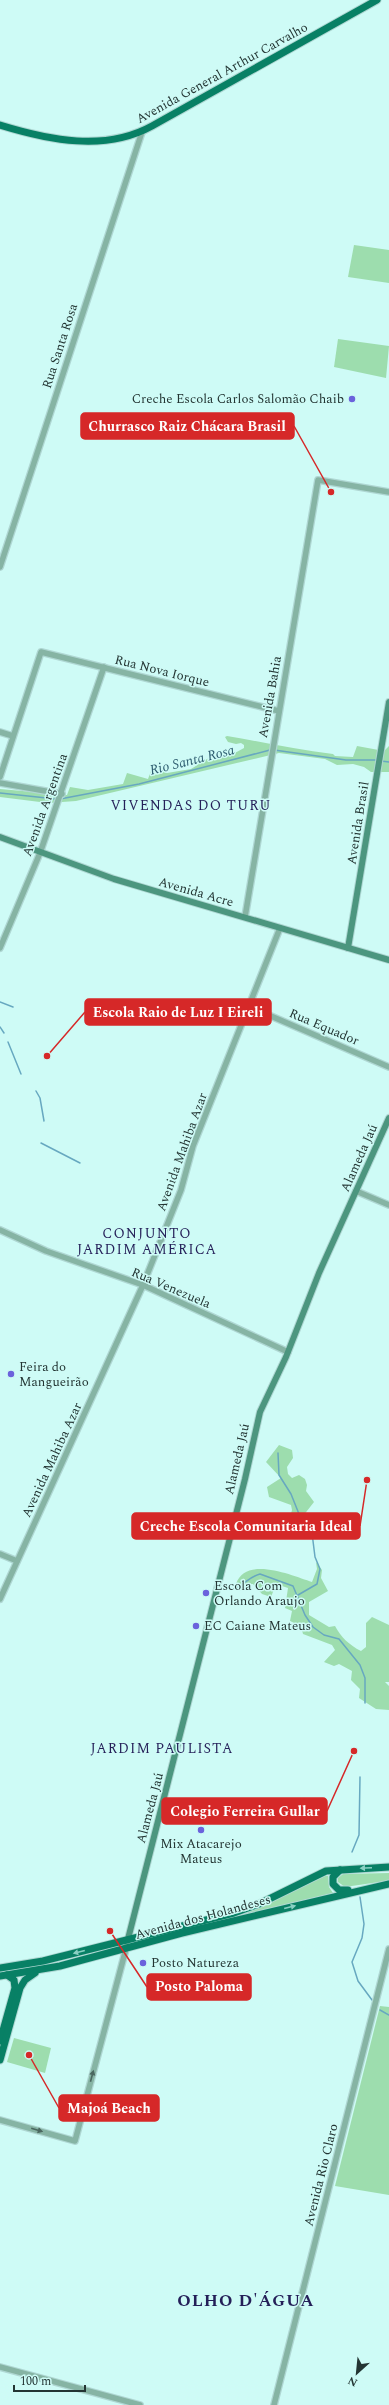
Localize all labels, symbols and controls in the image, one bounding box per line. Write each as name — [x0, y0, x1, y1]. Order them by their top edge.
street label: Avenida General Arthur Carvalho — [132, 17, 312, 129]
street label: Rua Santa Rosa — [37, 300, 83, 391]
place label: Creche Escola Carlos Salomão Chaib — [132, 389, 344, 409]
marker: Creche Escola Carlos Salomão Chaib — [347, 394, 357, 404]
callout: Churrasco Raiz Chácara Brasil — [81, 413, 294, 439]
text: Churrasco Raiz Chácara Brasil — [88, 416, 286, 437]
street label: Rua Nova Iorque — [113, 650, 211, 692]
street label: Avenida Bahia — [253, 654, 287, 740]
water label: Rio Santa Rosa — [147, 739, 237, 781]
street label: Avenida Argentina — [17, 750, 73, 859]
street label: Avenida Brasil — [342, 780, 374, 866]
district label: VIVENDAS DO TURU — [110, 795, 272, 816]
street label: Avenida Acre — [156, 872, 236, 912]
callout: Escola Raio de Luz I Eireli — [85, 999, 271, 1025]
text: Escola Raio de Luz I Eireli — [93, 1002, 264, 1023]
street label: Rua Equador — [286, 1003, 362, 1051]
street label: Avenida Mahiba Azar — [151, 1090, 213, 1214]
street label: Alameda Jaú — [335, 1121, 383, 1195]
district label: CONJUNTO JARDIM AMÉRICA — [77, 1223, 217, 1260]
street label: Rua Venezuela — [128, 1262, 214, 1314]
place label: Feira do Mangueirão — [19, 1357, 89, 1392]
marker: Feira do Mangueirão — [6, 1369, 16, 1379]
street label: Avenida Mahiba Azar — [17, 1399, 87, 1521]
street label: Alameda Jaú — [219, 1421, 255, 1497]
callout: Creche Escola Comunitaria Ideal — [132, 1513, 360, 1539]
text: Creche Escola Comunitaria Ideal — [140, 1516, 353, 1537]
place label: Escola Com Orlando Araujo — [214, 1576, 305, 1611]
marker: Escola Com Orlando Araujo — [201, 1588, 211, 1598]
place label: EC Caiane Mateus — [204, 1616, 311, 1636]
marker: EC Caiane Mateus — [191, 1621, 201, 1631]
district label: JARDIM PAULISTA — [90, 1738, 234, 1759]
street label: Alameda Jaú — [131, 1770, 169, 1846]
callout: Colegio Ferreira Gullar — [162, 1798, 327, 1824]
text: Colegio Ferreira Gullar — [170, 1801, 320, 1822]
marker: Mix Atacarejo Mateus — [196, 1825, 206, 1835]
place label: Mix Atacarejo Mateus — [160, 1834, 242, 1869]
one-way arrow — [360, 1864, 372, 1871]
street label: Avenida dos Holandeses — [133, 1889, 273, 1945]
one-way arrow — [284, 1904, 296, 1910]
one-way arrow — [73, 1949, 85, 1955]
place label: Posto Natureza — [151, 1953, 240, 1973]
marker: Posto Natureza — [138, 1958, 148, 1968]
callout: Posto Paloma — [147, 1974, 251, 2000]
text: Posto Paloma — [155, 1976, 244, 1997]
one-way arrow — [89, 2070, 95, 2082]
callout: Majoá Beach — [59, 2095, 159, 2121]
text: Majoá Beach — [67, 2098, 151, 2119]
street label: Avenida Rio Claro — [299, 2122, 343, 2228]
one-way arrow — [32, 2127, 44, 2133]
district label: OLHO D'ÁGUA — [177, 2288, 315, 2314]
north arrow — [337, 2353, 377, 2393]
scale bar — [14, 2367, 85, 2393]
text: 100 m — [20, 2372, 51, 2391]
text: N — [345, 2372, 361, 2391]

